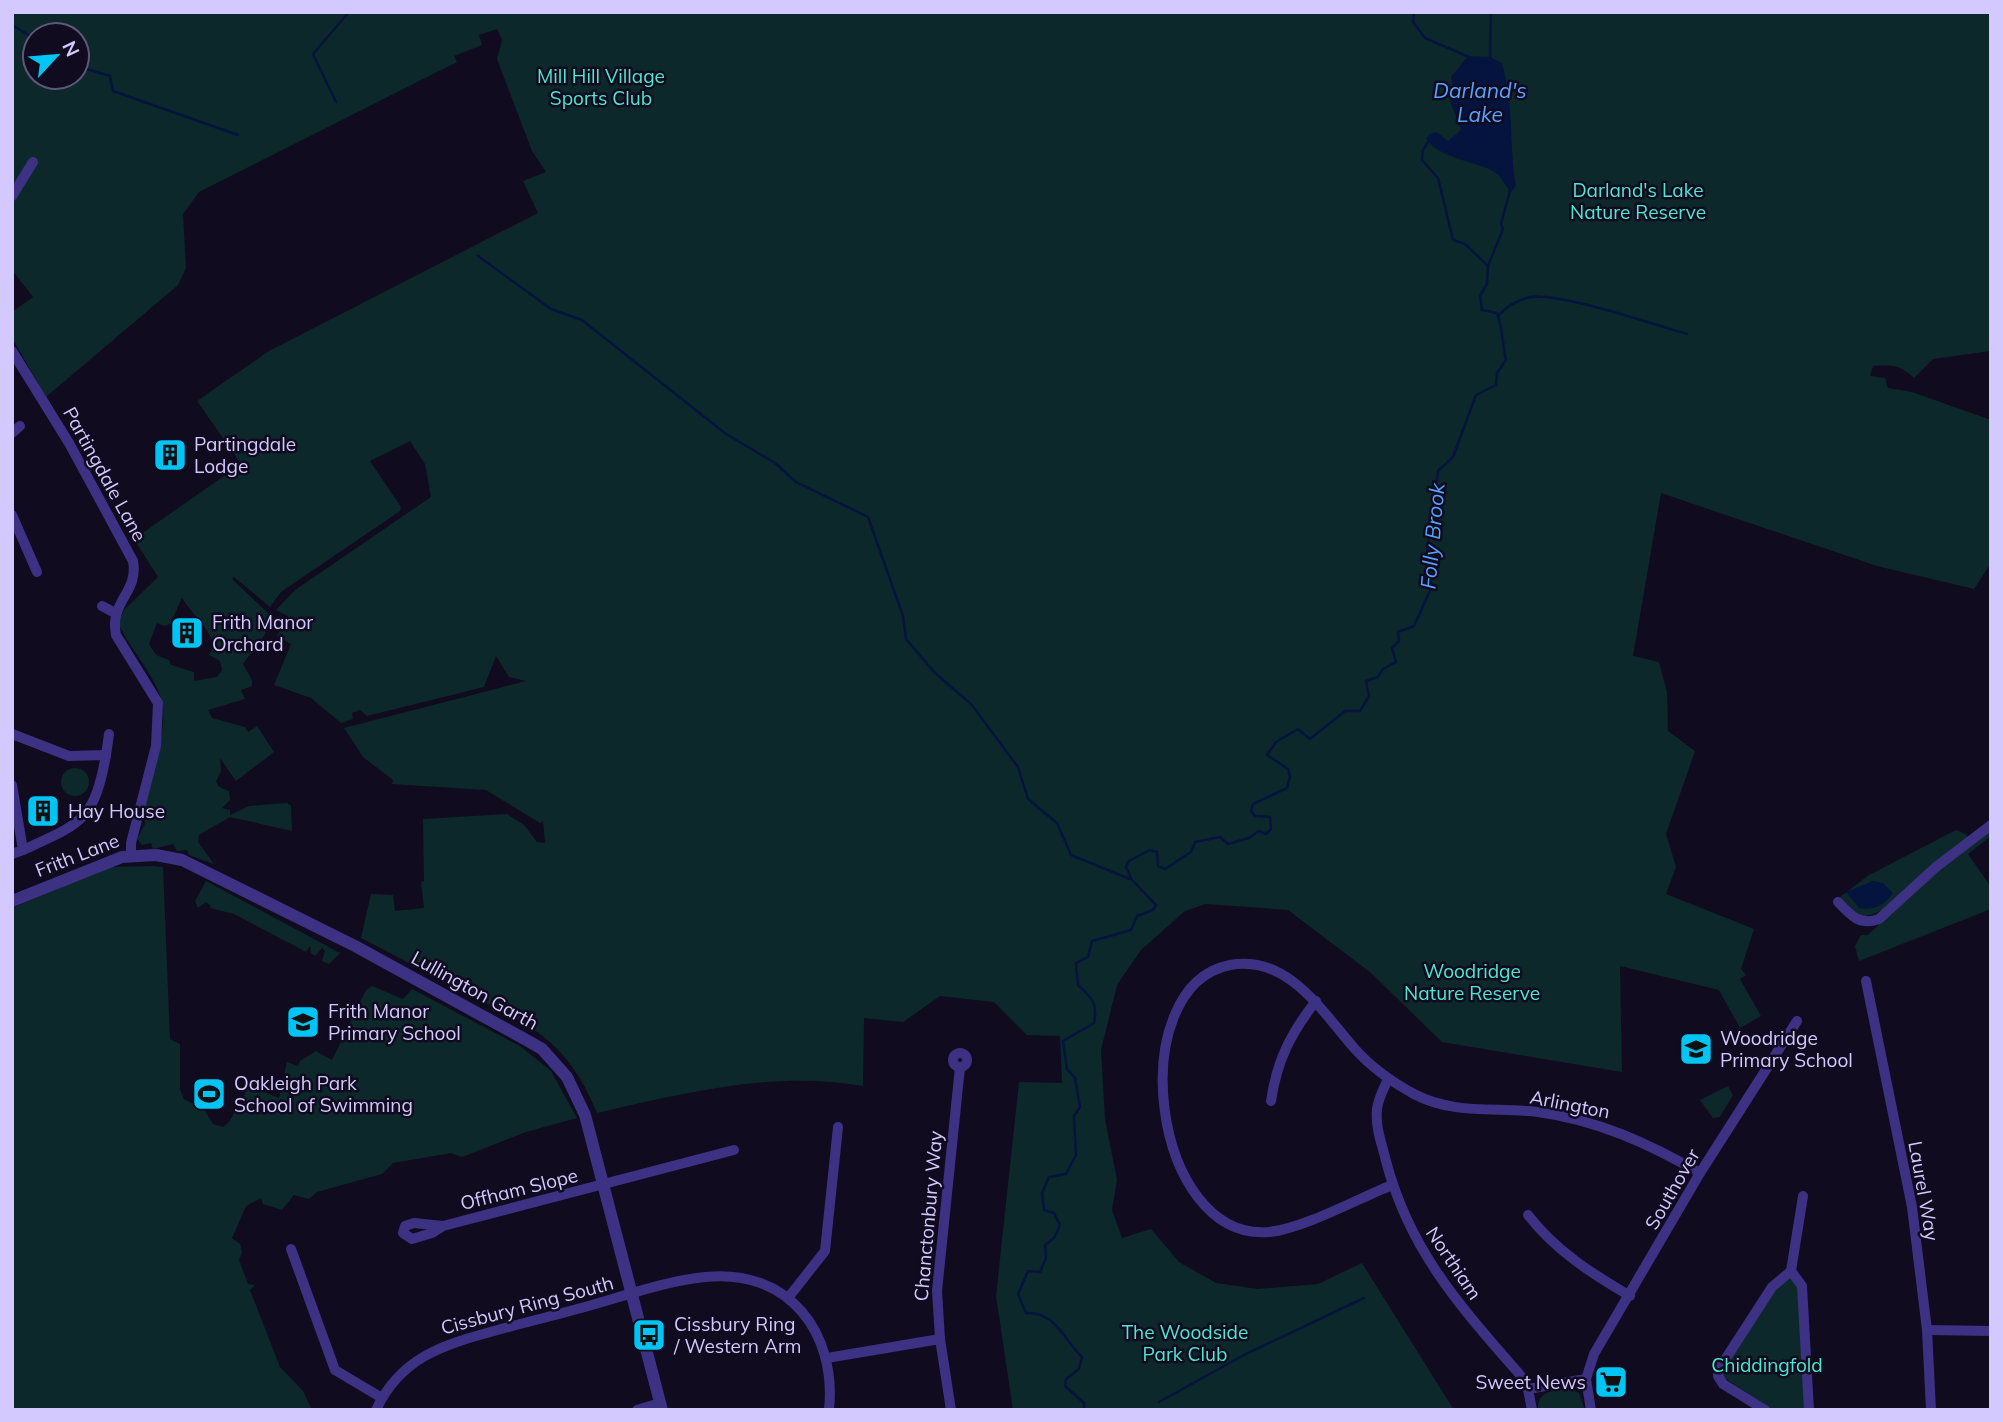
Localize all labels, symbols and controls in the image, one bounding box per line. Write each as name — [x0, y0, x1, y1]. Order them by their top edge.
north arrow — [21, 21, 91, 91]
text: N — [57, 37, 85, 60]
park label: Mill Hill Village Sports Club — [537, 64, 665, 110]
water label: Darland's Lake — [1433, 77, 1527, 127]
park label: Darland's Lake Nature Reserve — [1570, 178, 1706, 224]
street label: Partingdale Lane — [58, 402, 152, 546]
place label: Partingdale Lodge — [194, 432, 296, 478]
building icon: Partingdale Lodge — [151, 436, 189, 474]
water label: Folly Brook — [1414, 481, 1450, 590]
place label: Frith Manor Orchard — [212, 610, 313, 656]
building icon: Frith Manor Orchard — [168, 614, 206, 652]
building icon: Hay House — [24, 792, 62, 830]
place label: Hay House — [68, 799, 165, 823]
street label: Frith Lane — [32, 828, 122, 882]
street label: Lullington Garth — [407, 945, 543, 1035]
park label: Woodridge Nature Reserve — [1404, 959, 1540, 1005]
place label: Frith Manor Primary School — [328, 999, 461, 1045]
school or university icon: Frith Manor Primary School — [284, 1003, 322, 1041]
place label: Woodridge Primary School — [1720, 1026, 1853, 1072]
school or university icon: Woodridge Primary School — [1677, 1030, 1715, 1068]
place label: Oakleigh Park School of Swimming — [234, 1071, 413, 1117]
sports icon: Oakleigh Park School of Swimming — [190, 1075, 228, 1113]
street label: Arlington — [1528, 1084, 1612, 1124]
street label: Chanctonbury Way — [909, 1130, 947, 1302]
street label: Laurel Way — [1903, 1139, 1945, 1243]
street label: Southover — [1639, 1144, 1705, 1234]
street label: Offham Slope — [458, 1163, 580, 1215]
street label: Northiam — [1421, 1222, 1487, 1304]
street label: Cissbury Ring South — [438, 1270, 616, 1340]
place label: Cissbury Ring / Western Arm — [673, 1312, 802, 1358]
bus stop icon: Cissbury Ring / Western Arm — [630, 1316, 668, 1354]
park label: The Woodside Park Club — [1122, 1320, 1248, 1366]
park label: Chiddingfold — [1711, 1353, 1823, 1377]
supermarket icon: Sweet News — [1592, 1363, 1630, 1401]
place label: Sweet News — [1475, 1370, 1586, 1394]

